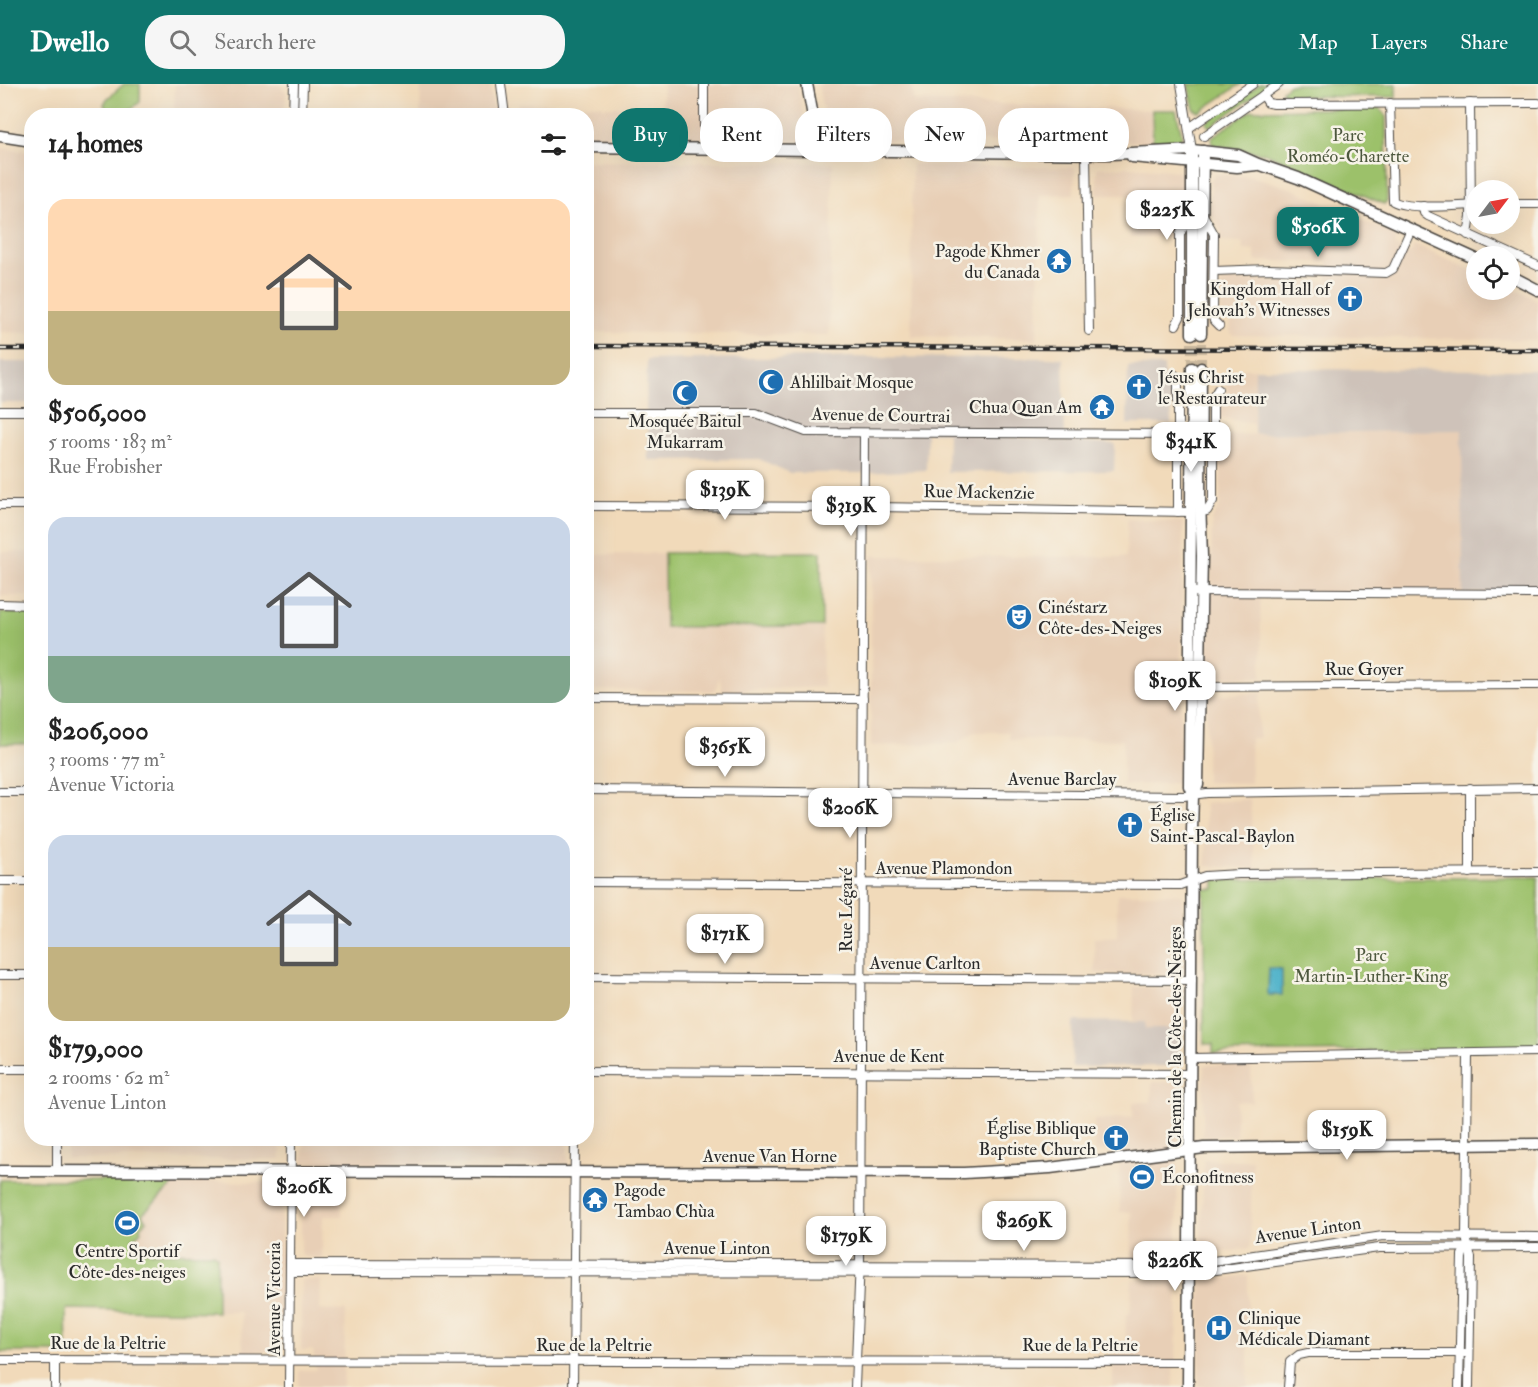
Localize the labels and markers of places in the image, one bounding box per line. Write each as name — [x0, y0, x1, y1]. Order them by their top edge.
pin: $225K — [1125, 190, 1209, 241]
pin: $506K — [1276, 207, 1360, 258]
place label: Pagode Khmer du Canada — [935, 240, 1041, 284]
temple icon: Pagode Khmer du Canada — [1044, 246, 1074, 276]
place label: Kingdom Hall of Jehovah's Witnesses — [1186, 278, 1333, 322]
church icon: Kingdom Hall of Jehovah's Witnesses — [1335, 284, 1365, 314]
place label: Jésus Christ le Restaurateur — [1157, 366, 1267, 410]
mosque icon: Ahlilbait Mosque — [756, 367, 786, 397]
place label: Ahlilbait Mosque — [789, 371, 914, 394]
church icon: Jésus Christ le Restaurateur — [1124, 372, 1154, 402]
mosque icon: Mosquée Baitul Mukarram — [670, 378, 700, 408]
temple icon: Chua Quan Am — [1087, 392, 1117, 422]
place label: Chua Quan Am — [969, 396, 1082, 419]
place label: Mosquée Baitul Mukarram — [628, 410, 742, 454]
pin: $341K — [1149, 422, 1233, 473]
pin: $139K — [683, 470, 767, 521]
pin: $319K — [809, 486, 893, 537]
place label: Cinéstarz Côte-des-Neiges — [1038, 596, 1162, 640]
theatre icon: Cinéstarz Côte-des-Neiges — [1004, 602, 1034, 632]
pin: $109K — [1133, 661, 1217, 712]
pin: $365K — [683, 727, 767, 778]
pin: $206K — [808, 788, 892, 839]
place label: Église Saint-Pascal-Baylon — [1150, 804, 1295, 848]
church icon: Église Saint-Pascal-Baylon — [1115, 810, 1145, 840]
pin: $171K — [683, 914, 767, 965]
pin: $159K — [1305, 1110, 1389, 1161]
place label: Église Biblique Baptiste Church — [979, 1117, 1097, 1161]
church icon: Église Biblique Baptiste Church — [1101, 1123, 1131, 1153]
sports icon: Éconofitness — [1127, 1162, 1157, 1192]
place label: Éconofitness — [1162, 1166, 1254, 1189]
pin: $206K — [262, 1167, 346, 1218]
place label: Pagode Tambao Chùa — [614, 1179, 715, 1223]
temple icon: Pagode Tambao Chùa — [580, 1185, 610, 1215]
pin: $269K — [982, 1201, 1066, 1252]
sports icon: Centre Sportif Côte-des-neiges — [112, 1208, 142, 1238]
pin: $179K — [804, 1216, 888, 1267]
place label: Centre Sportif Côte-des-neiges — [68, 1240, 186, 1284]
pin: $226K — [1133, 1241, 1217, 1292]
place label: Clinique Médicale Diamant — [1238, 1307, 1370, 1351]
hospital icon: Clinique Médicale Diamant — [1204, 1313, 1234, 1343]

